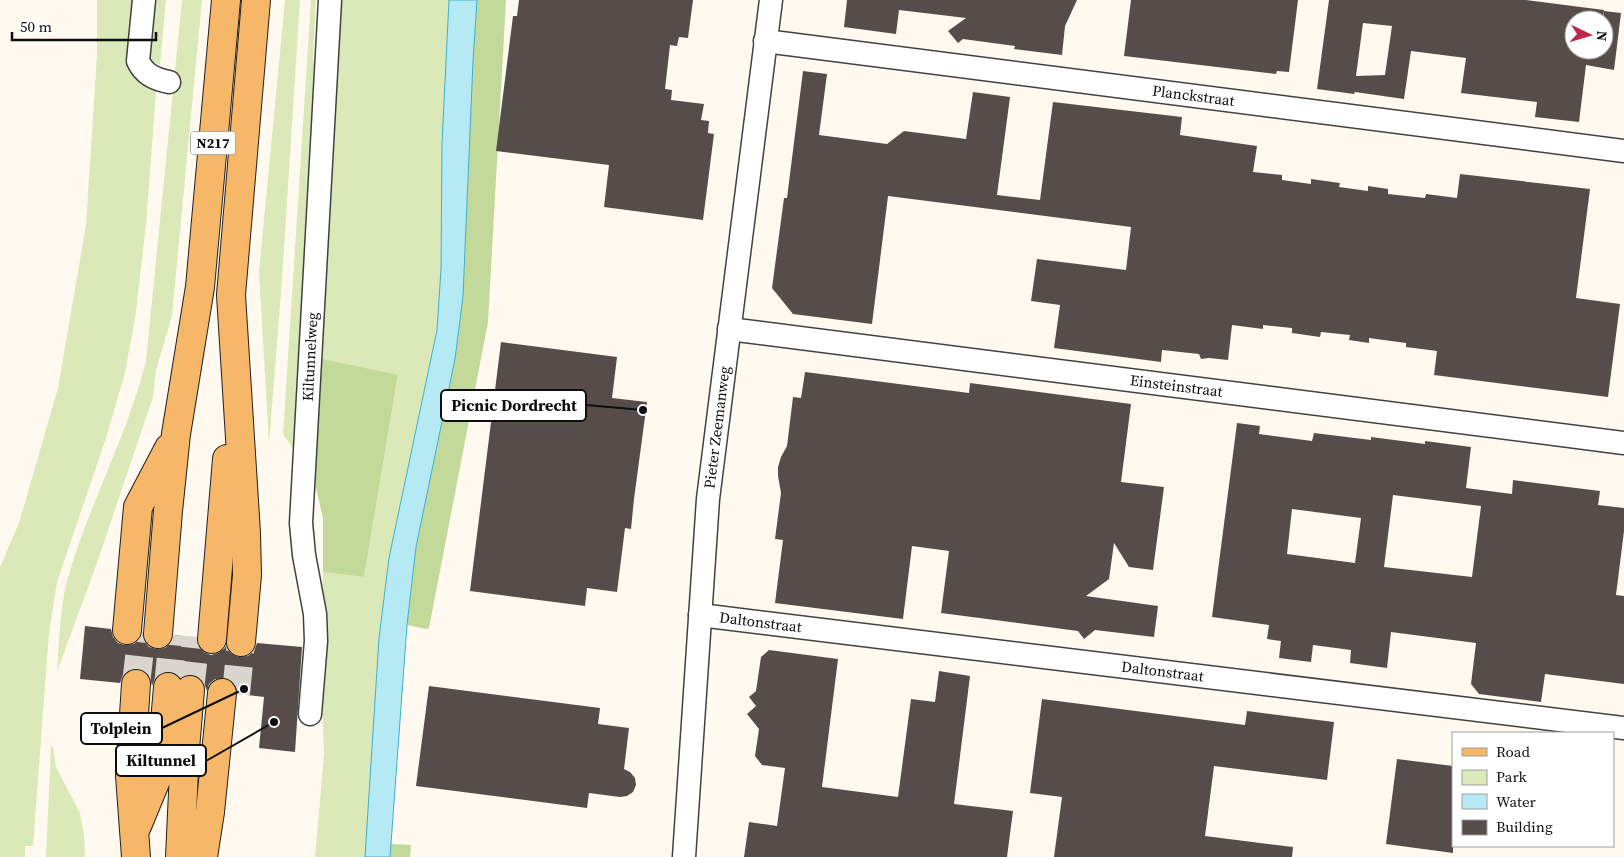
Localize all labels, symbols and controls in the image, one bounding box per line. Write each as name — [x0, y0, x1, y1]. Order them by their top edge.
scale bar — [12, 10, 156, 42]
north arrow — [1564, 10, 1614, 60]
text: 50 m — [20, 16, 52, 37]
text: N — [1592, 30, 1612, 42]
street label: Planckstraat — [1151, 80, 1236, 111]
road number: N217 — [190, 132, 236, 154]
street label: Kiltunnelweg — [297, 311, 323, 402]
street label: Pieter Zeemanweg — [698, 365, 735, 490]
street label: Einsteinstraat — [1129, 369, 1224, 402]
callout: Picnic Dordrecht — [441, 390, 586, 421]
text: Picnic Dordrecht — [451, 394, 577, 416]
street label: Daltonstraat — [718, 606, 803, 637]
street label: Daltonstraat — [1120, 656, 1205, 687]
callout: Tolplein — [81, 713, 162, 744]
text: Tolplein — [90, 717, 152, 739]
legend — [1452, 732, 1614, 847]
text: Road — [1496, 741, 1530, 762]
callout: Kiltunnel — [116, 745, 206, 776]
text: Kiltunnel — [126, 749, 196, 771]
text: Park — [1496, 766, 1528, 787]
text: Water — [1496, 791, 1537, 812]
text: Building — [1496, 816, 1553, 837]

